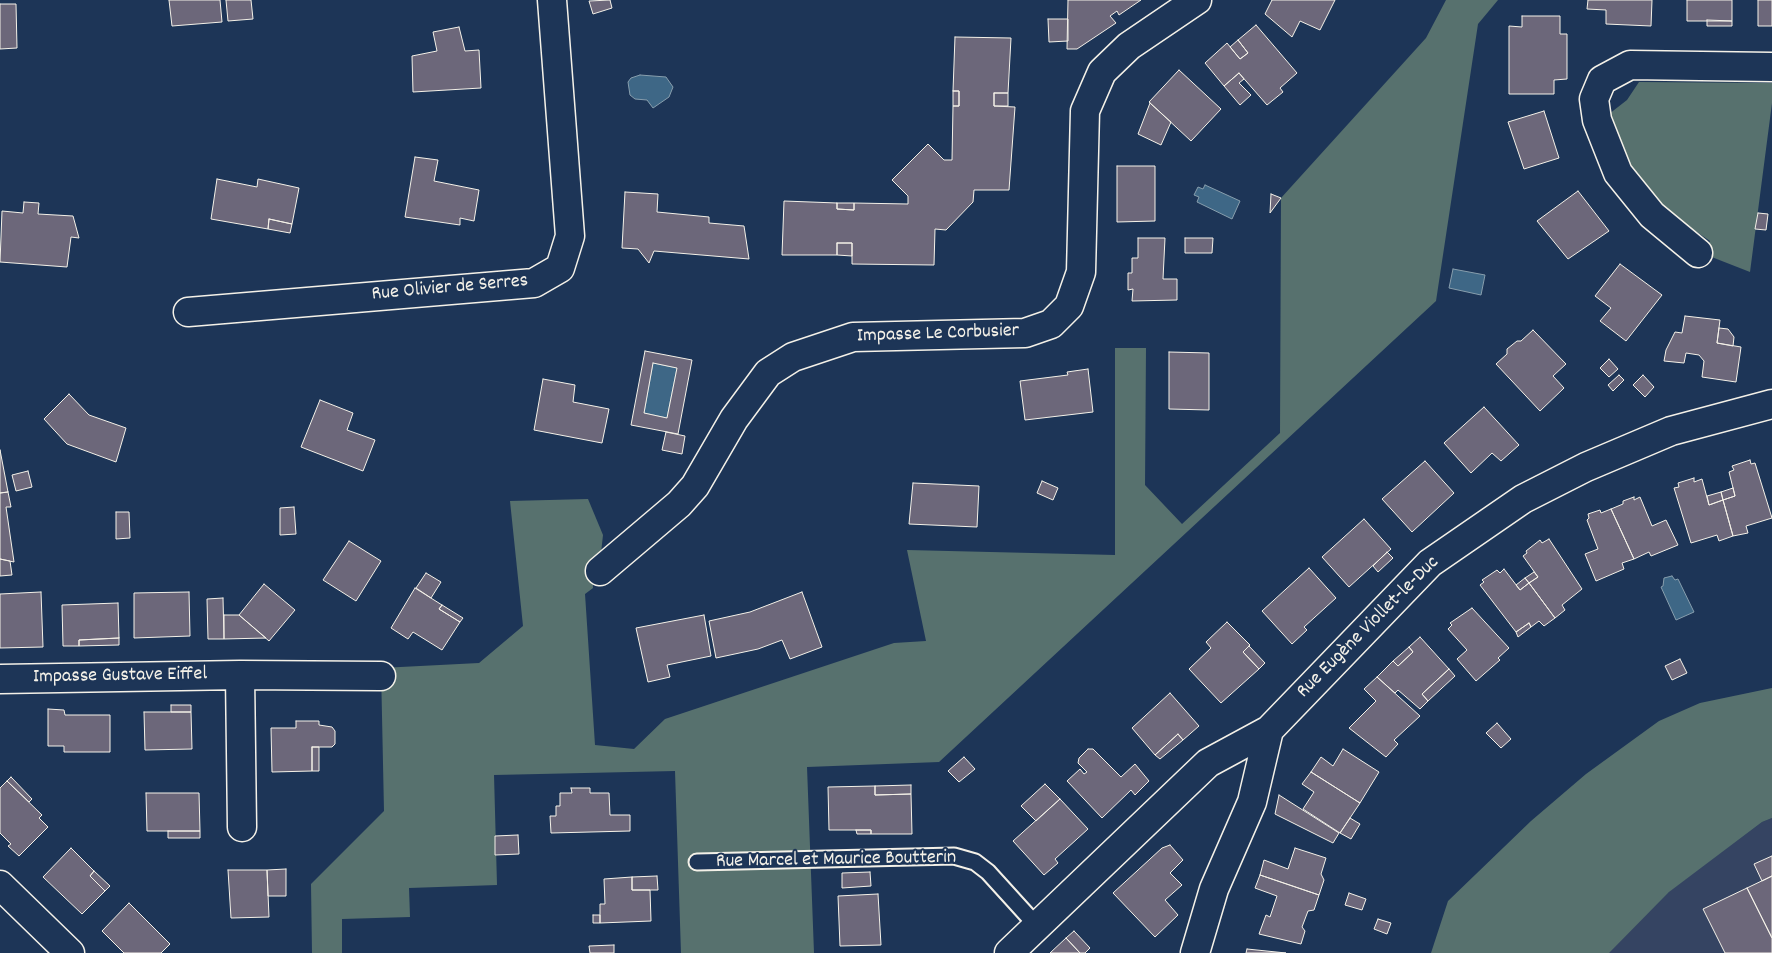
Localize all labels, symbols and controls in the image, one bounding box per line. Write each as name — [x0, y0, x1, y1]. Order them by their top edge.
street label: Rue Olivier de Serres — [371, 270, 529, 308]
street label: Impasse Le Corbusier — [857, 320, 1019, 350]
street label: Rue Eugène Viollet-le-Duc — [1293, 552, 1445, 704]
street label: Impasse Gustave Eiffel — [33, 663, 207, 691]
street label: Rue Marcel et Maurice Boutterin — [716, 847, 956, 875]

